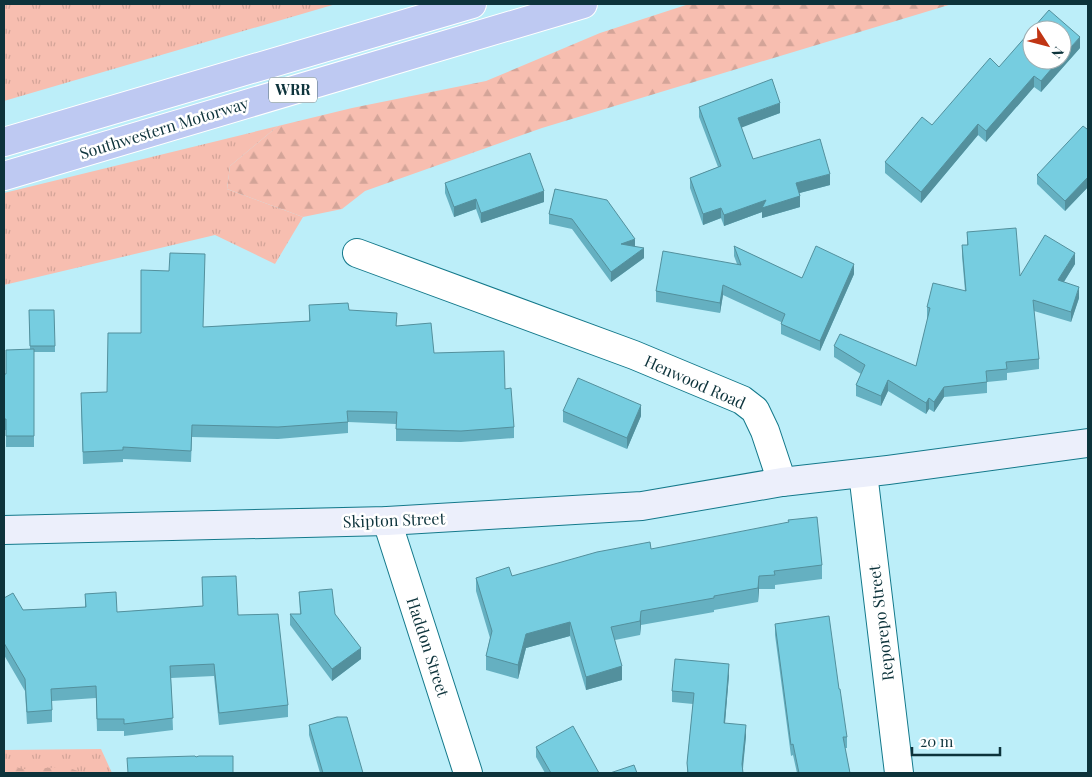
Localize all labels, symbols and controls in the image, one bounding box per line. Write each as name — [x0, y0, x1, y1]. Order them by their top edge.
north arrow — [1022, 20, 1072, 70]
text: N — [1047, 43, 1069, 63]
road number: WRR — [269, 78, 317, 102]
street label: Southwestern Motorway — [77, 92, 251, 163]
street label: Henwood Road — [641, 350, 749, 413]
street label: Skipton Street — [342, 507, 446, 532]
street label: Reporepo Street — [863, 564, 898, 682]
street label: Haddon Street — [402, 594, 455, 700]
scale bar — [912, 724, 1000, 756]
text: 20 m — [920, 731, 954, 751]

